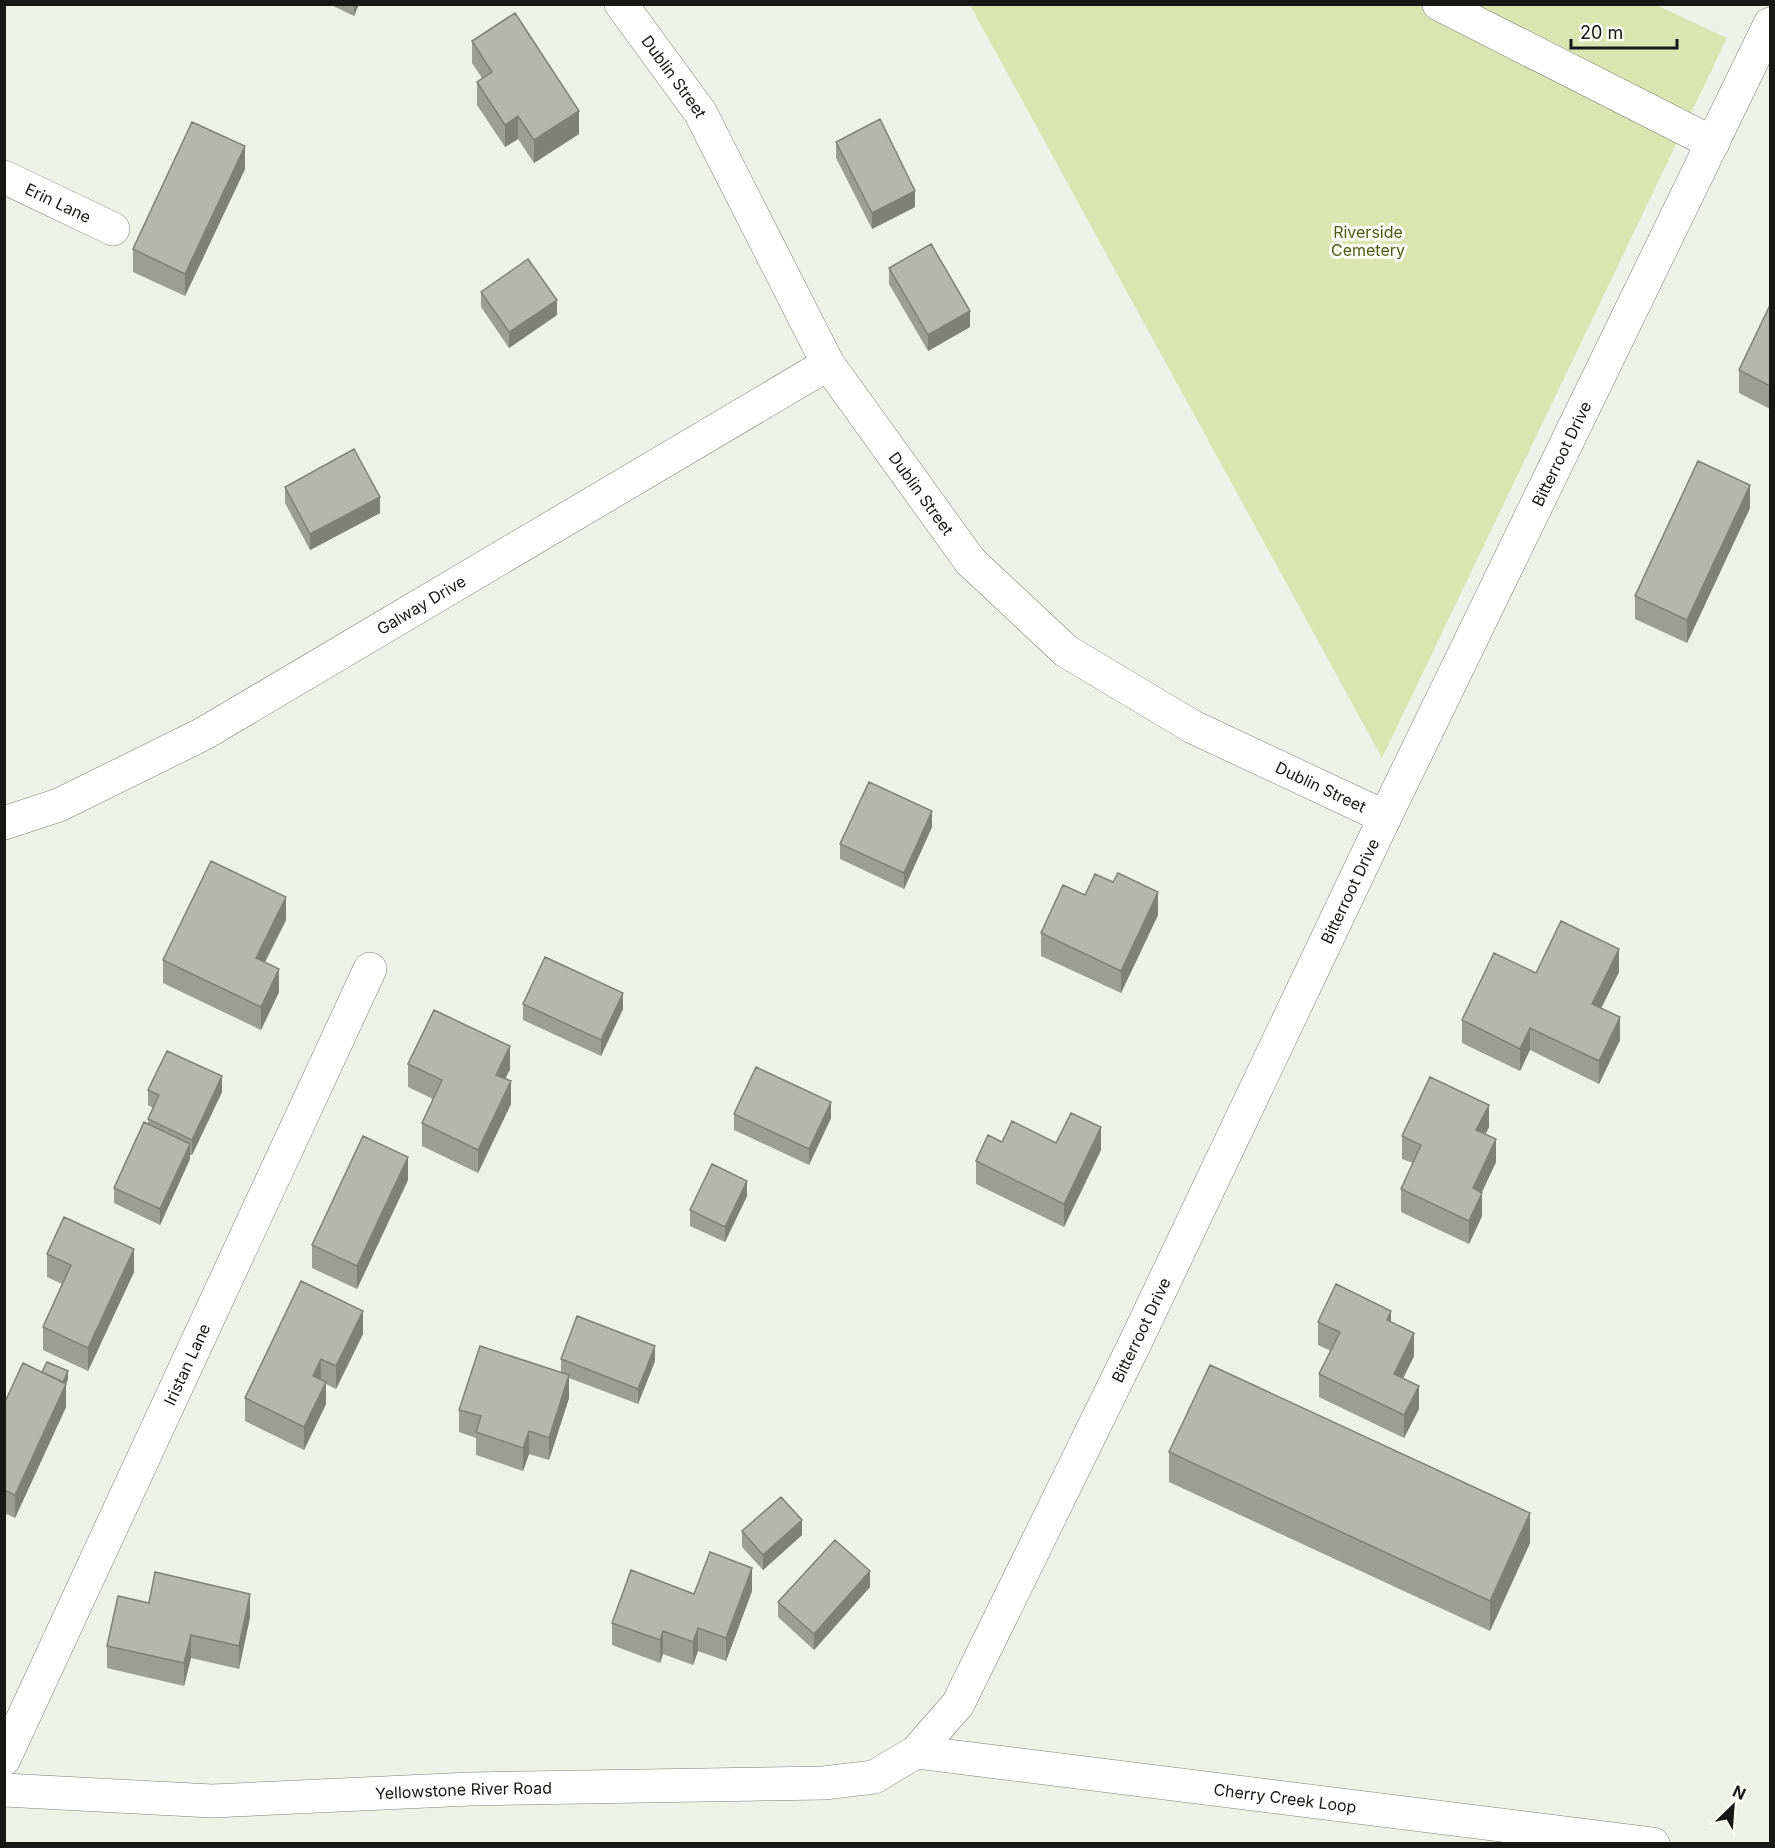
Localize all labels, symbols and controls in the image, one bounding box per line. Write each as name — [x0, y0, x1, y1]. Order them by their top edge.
scale bar — [1571, 12, 1678, 50]
text: 20 m — [1580, 22, 1623, 43]
street label: Dublin Street — [637, 31, 711, 121]
street label: Erin Lane — [22, 179, 94, 227]
park label: Riverside Cemetery — [1331, 222, 1405, 260]
street label: Bitterroot Drive — [1527, 398, 1595, 509]
street label: Dublin Street — [885, 448, 958, 539]
street label: Galway Drive — [373, 571, 469, 639]
street label: Dublin Street — [1272, 757, 1369, 817]
street label: Bitterroot Drive — [1316, 835, 1383, 947]
street label: Bitterroot Drive — [1107, 1274, 1175, 1386]
street label: Iristan Lane — [159, 1320, 214, 1408]
north arrow — [1703, 1776, 1763, 1836]
street label: Yellowstone River Road — [375, 1778, 552, 1803]
street label: Cherry Creek Loop — [1212, 1779, 1358, 1817]
text: N — [1730, 1781, 1749, 1804]

